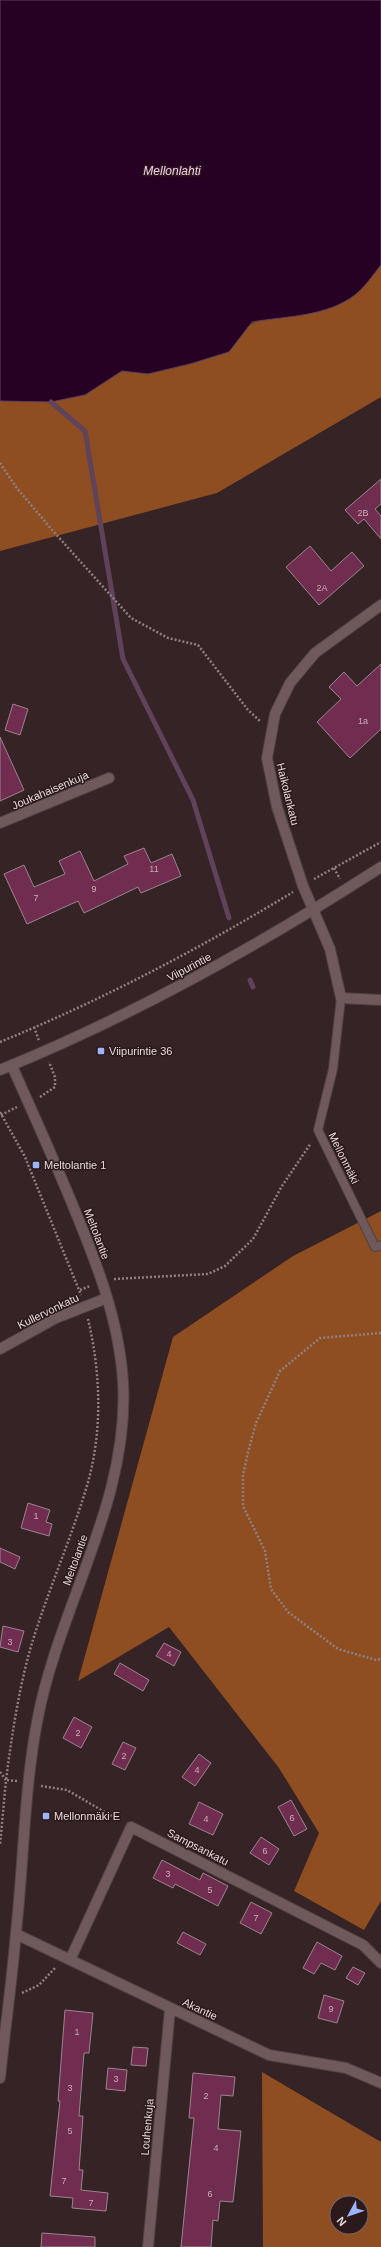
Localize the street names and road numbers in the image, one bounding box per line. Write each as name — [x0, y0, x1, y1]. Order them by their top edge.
street label: Haikolankatu — [274, 762, 302, 826]
street label: Joukahaisenkuja — [10, 768, 91, 812]
street label: Viipurintie — [165, 950, 213, 984]
street label: Mellonmäki — [326, 1130, 362, 1186]
street label: Meltolantie — [82, 1207, 112, 1261]
street label: Kullervonkatu — [15, 1291, 81, 1331]
street label: Meltolantie — [60, 1533, 90, 1587]
street label: Sampsankatu — [165, 1826, 231, 1868]
street label: Akantie — [181, 1996, 219, 2022]
street label: Louhenkuja — [139, 2097, 156, 2156]

